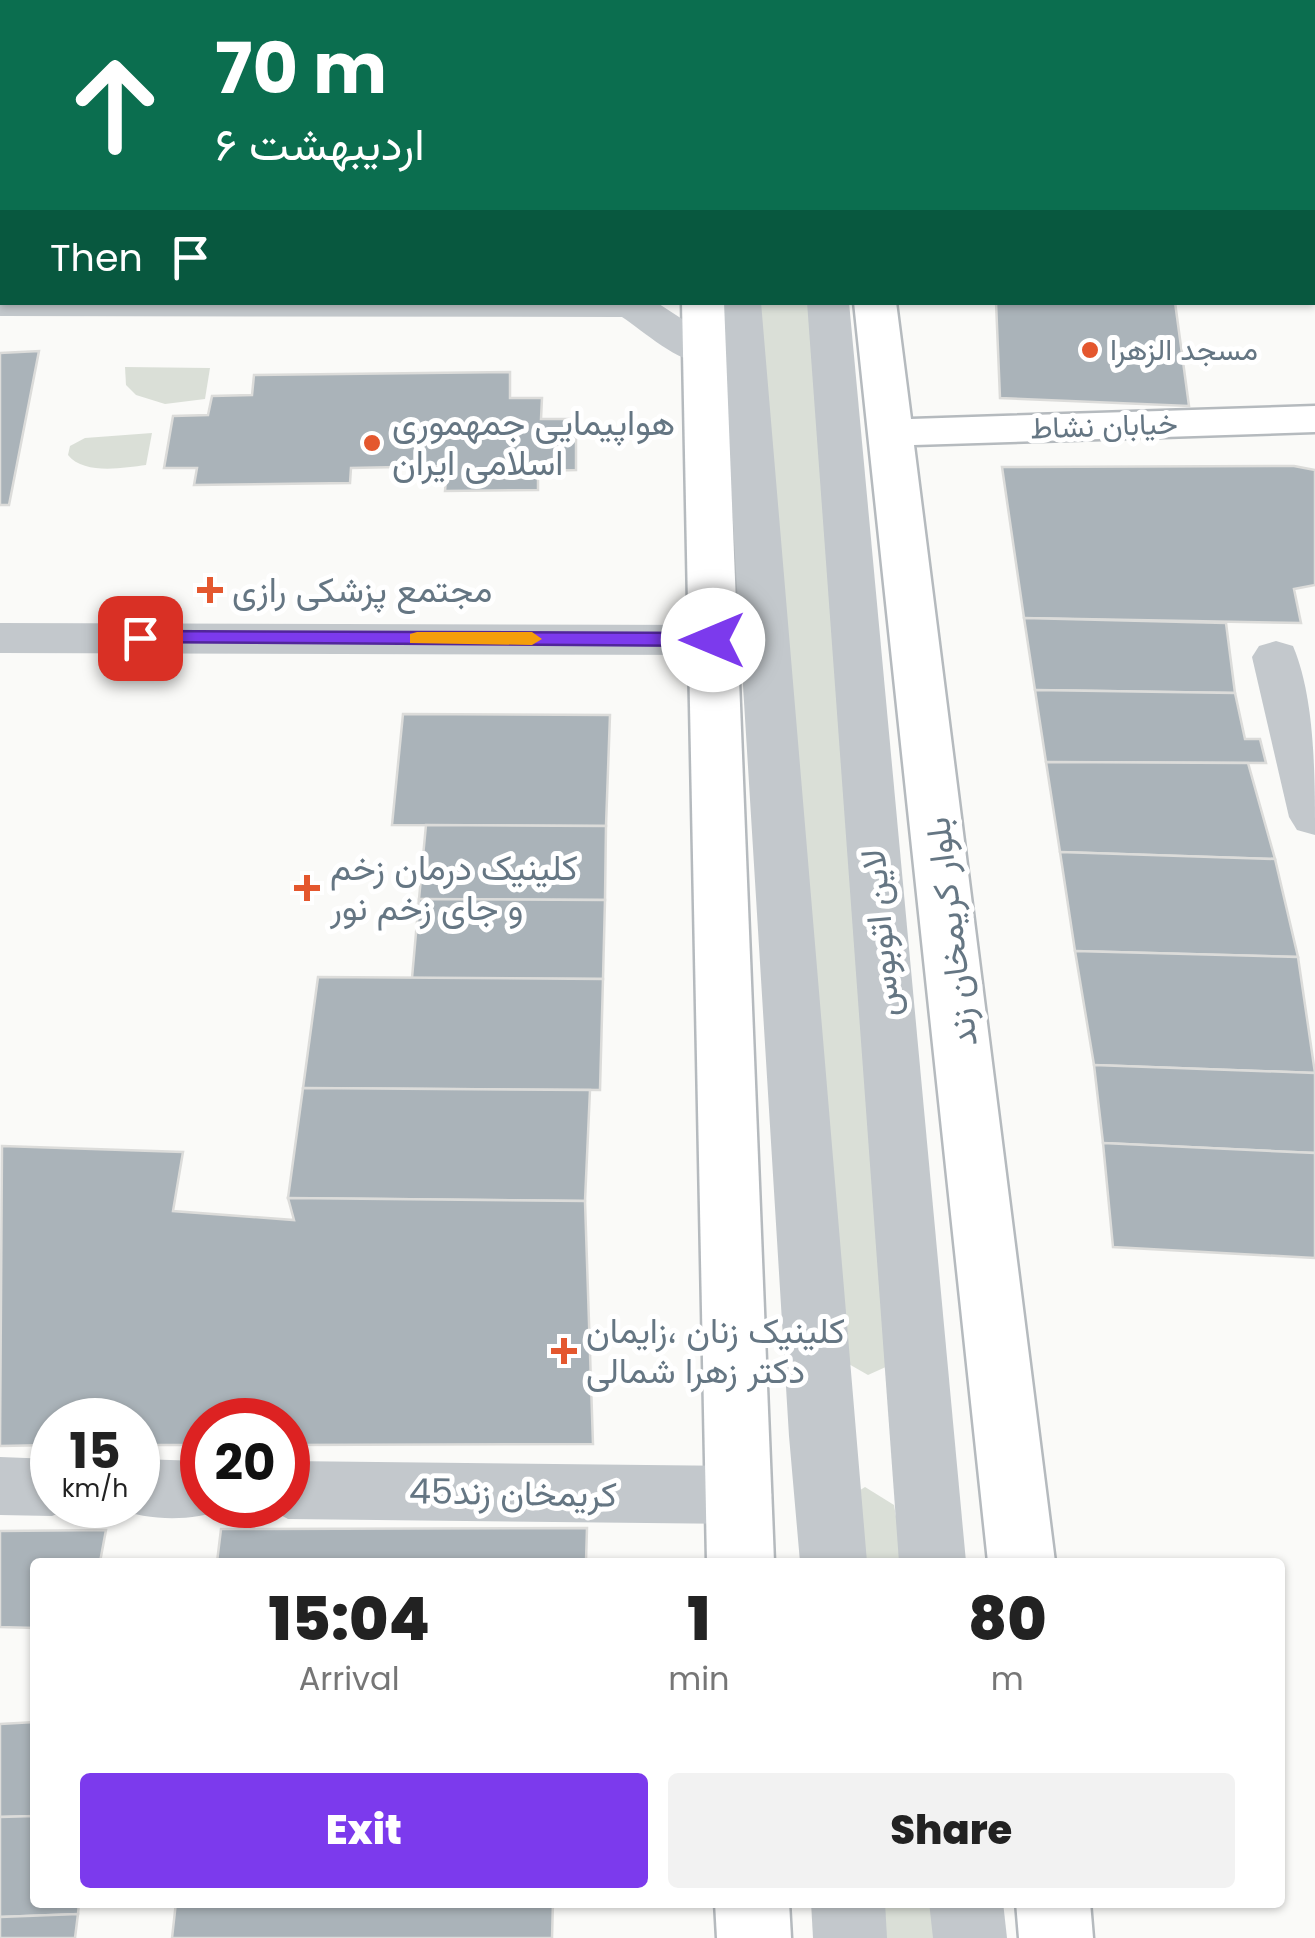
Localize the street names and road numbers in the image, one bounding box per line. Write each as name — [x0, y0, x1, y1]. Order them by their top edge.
street label: خیابان نشاط — [1029, 401, 1179, 450]
street label: بلوار کریمخان زند — [912, 815, 989, 1050]
street label: لاین اتوبوس — [848, 847, 911, 1019]
street label: کریمخان زند45 — [408, 1466, 618, 1519]

